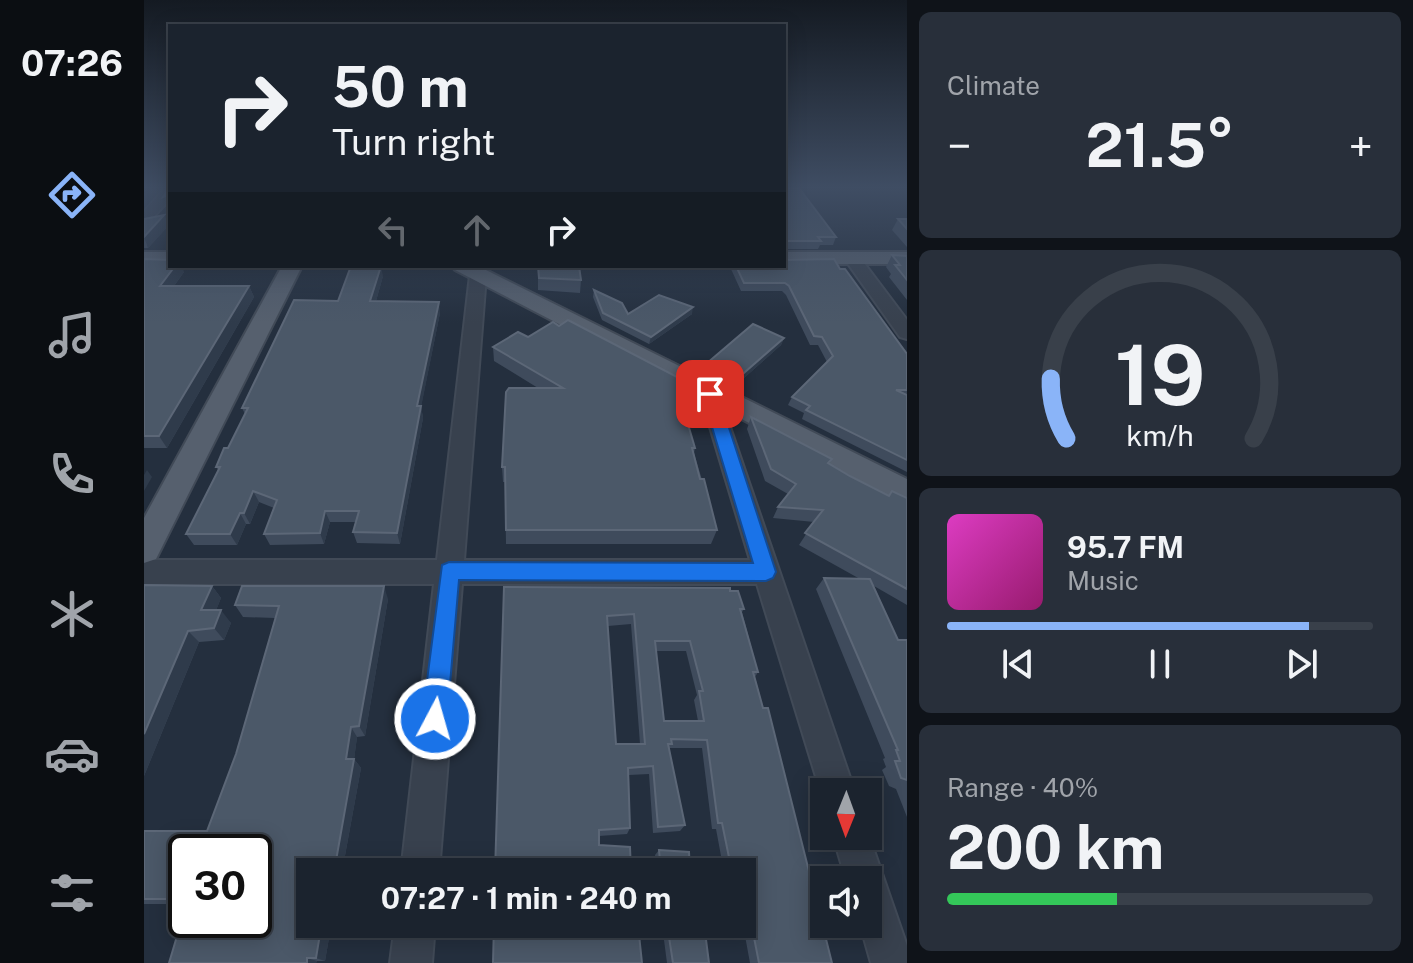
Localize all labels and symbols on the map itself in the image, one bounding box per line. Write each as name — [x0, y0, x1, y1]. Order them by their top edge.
pin — [676, 360, 744, 428]
position arrow — [393, 677, 477, 761]
north arrow — [810, 778, 882, 850]
speed limit sign: 30 — [168, 834, 272, 938]

